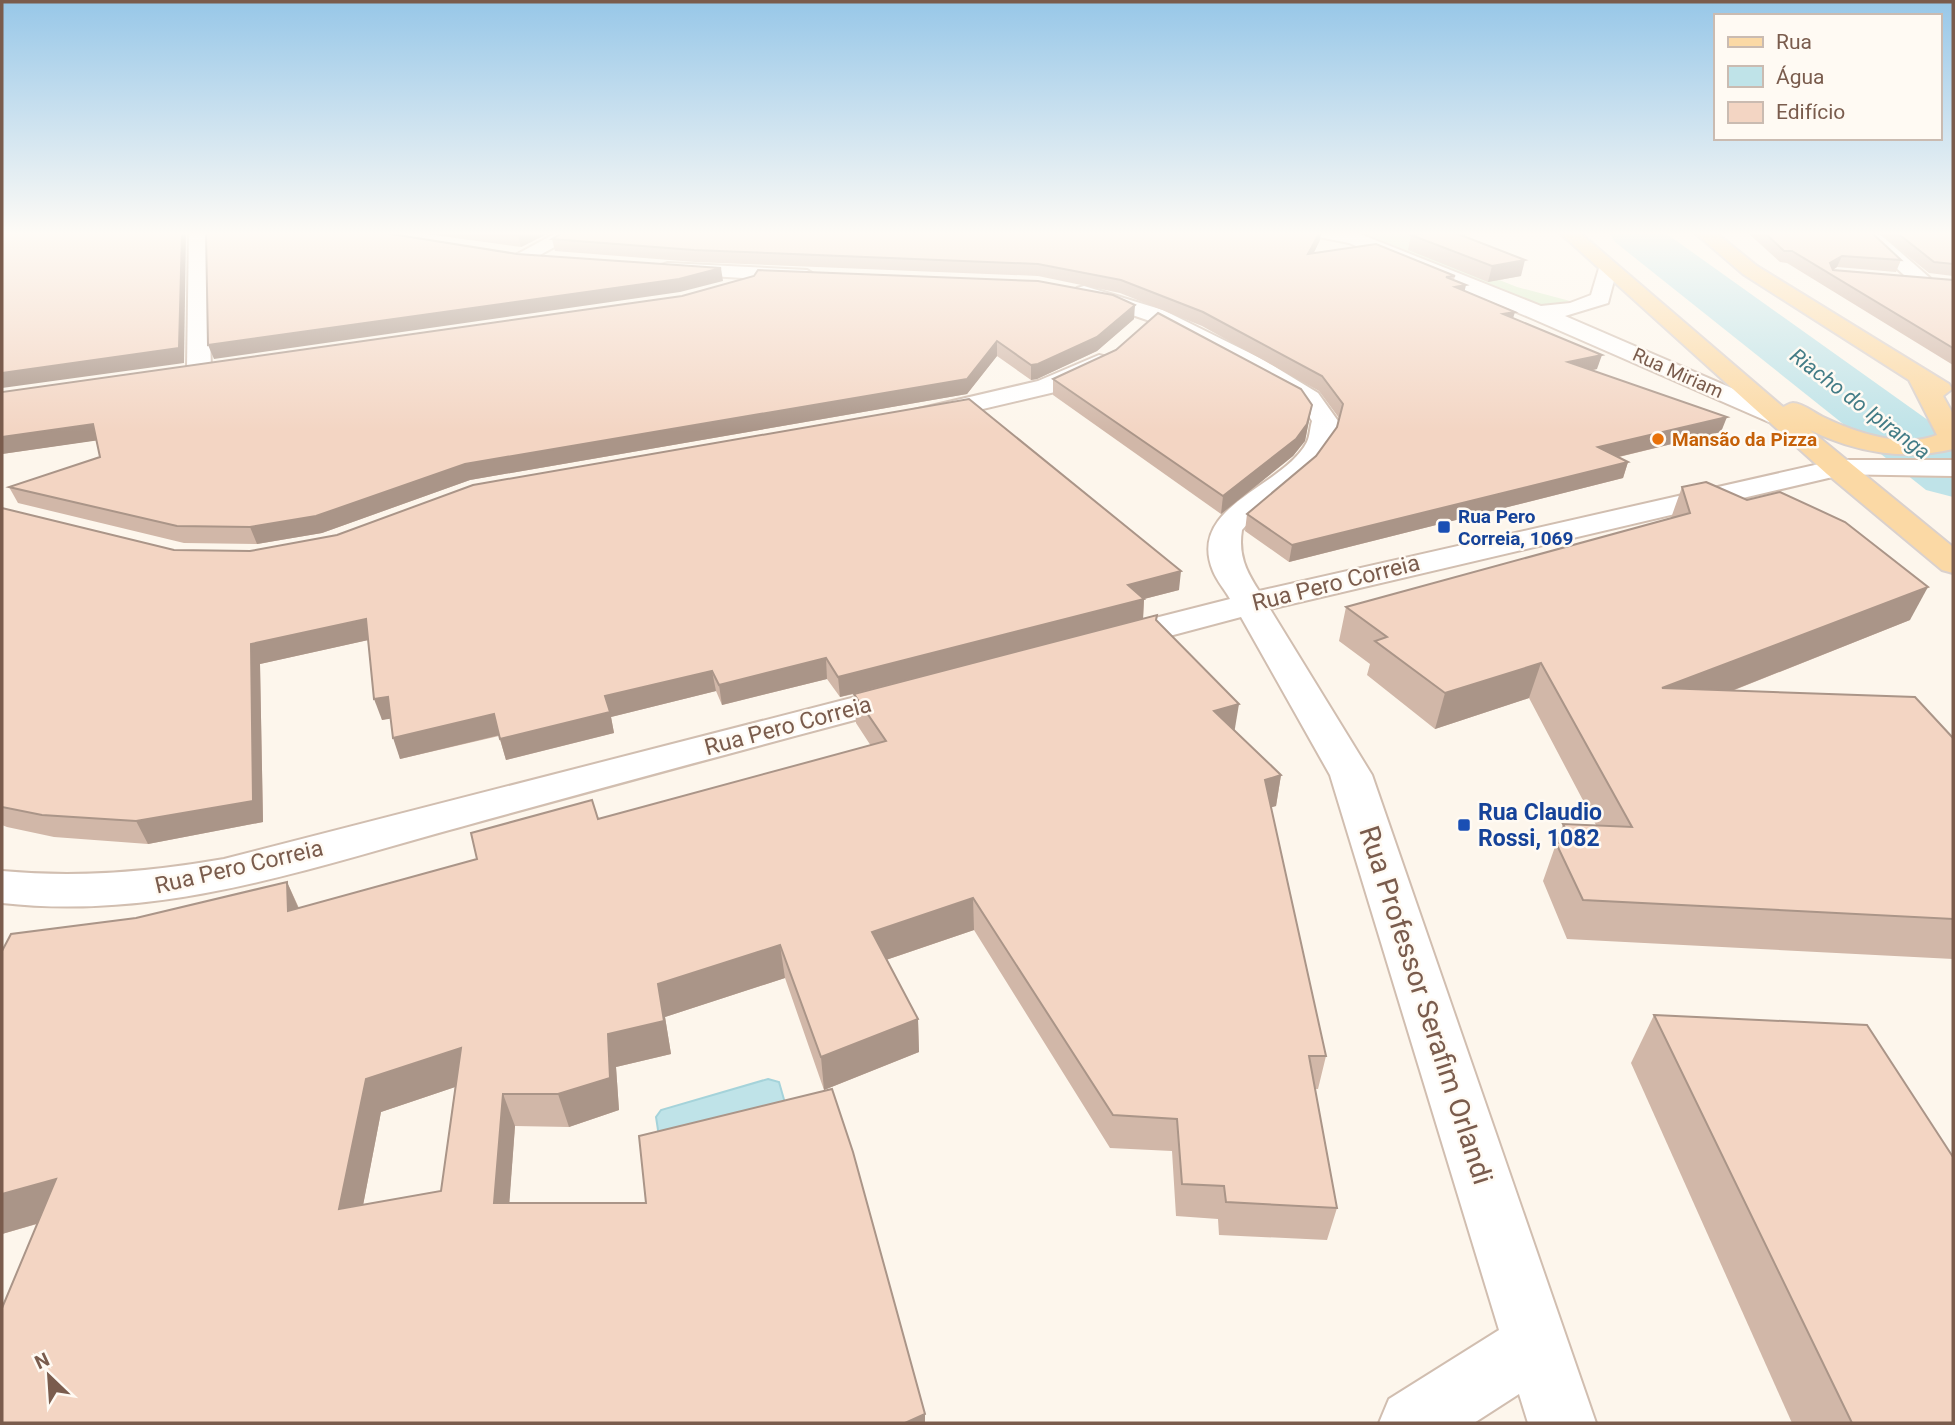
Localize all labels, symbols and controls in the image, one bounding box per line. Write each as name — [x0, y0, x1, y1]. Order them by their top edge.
legend — [1714, 14, 1941, 140]
text: Rua — [1776, 30, 1812, 54]
text: Água — [1776, 65, 1825, 89]
text: Edifício — [1776, 100, 1845, 124]
street label: Rua Miriam — [1629, 343, 1727, 403]
water label: Riacho do Ipiranga — [1785, 344, 1935, 464]
place label: Mansão da Pizza — [1672, 428, 1817, 451]
marker: Mansão da Pizza — [1650, 431, 1666, 447]
place label: Rua Pero Correia, 1069 — [1458, 505, 1573, 550]
marker: Rua Pero Correia, 1069 — [1436, 519, 1452, 535]
street label: Rua Pero Correia — [1249, 549, 1423, 617]
street label: Rua Pero Correia — [702, 691, 874, 761]
place label: Rua Claudio Rossi, 1082 — [1478, 799, 1602, 852]
marker: Rua Claudio Rossi, 1082 — [1456, 817, 1472, 833]
street label: Rua Professor Serafim Orlandi — [1352, 822, 1500, 1188]
street label: Rua Pero Correia — [152, 835, 326, 899]
north arrow — [14, 1341, 84, 1411]
text: N — [31, 1348, 53, 1374]

